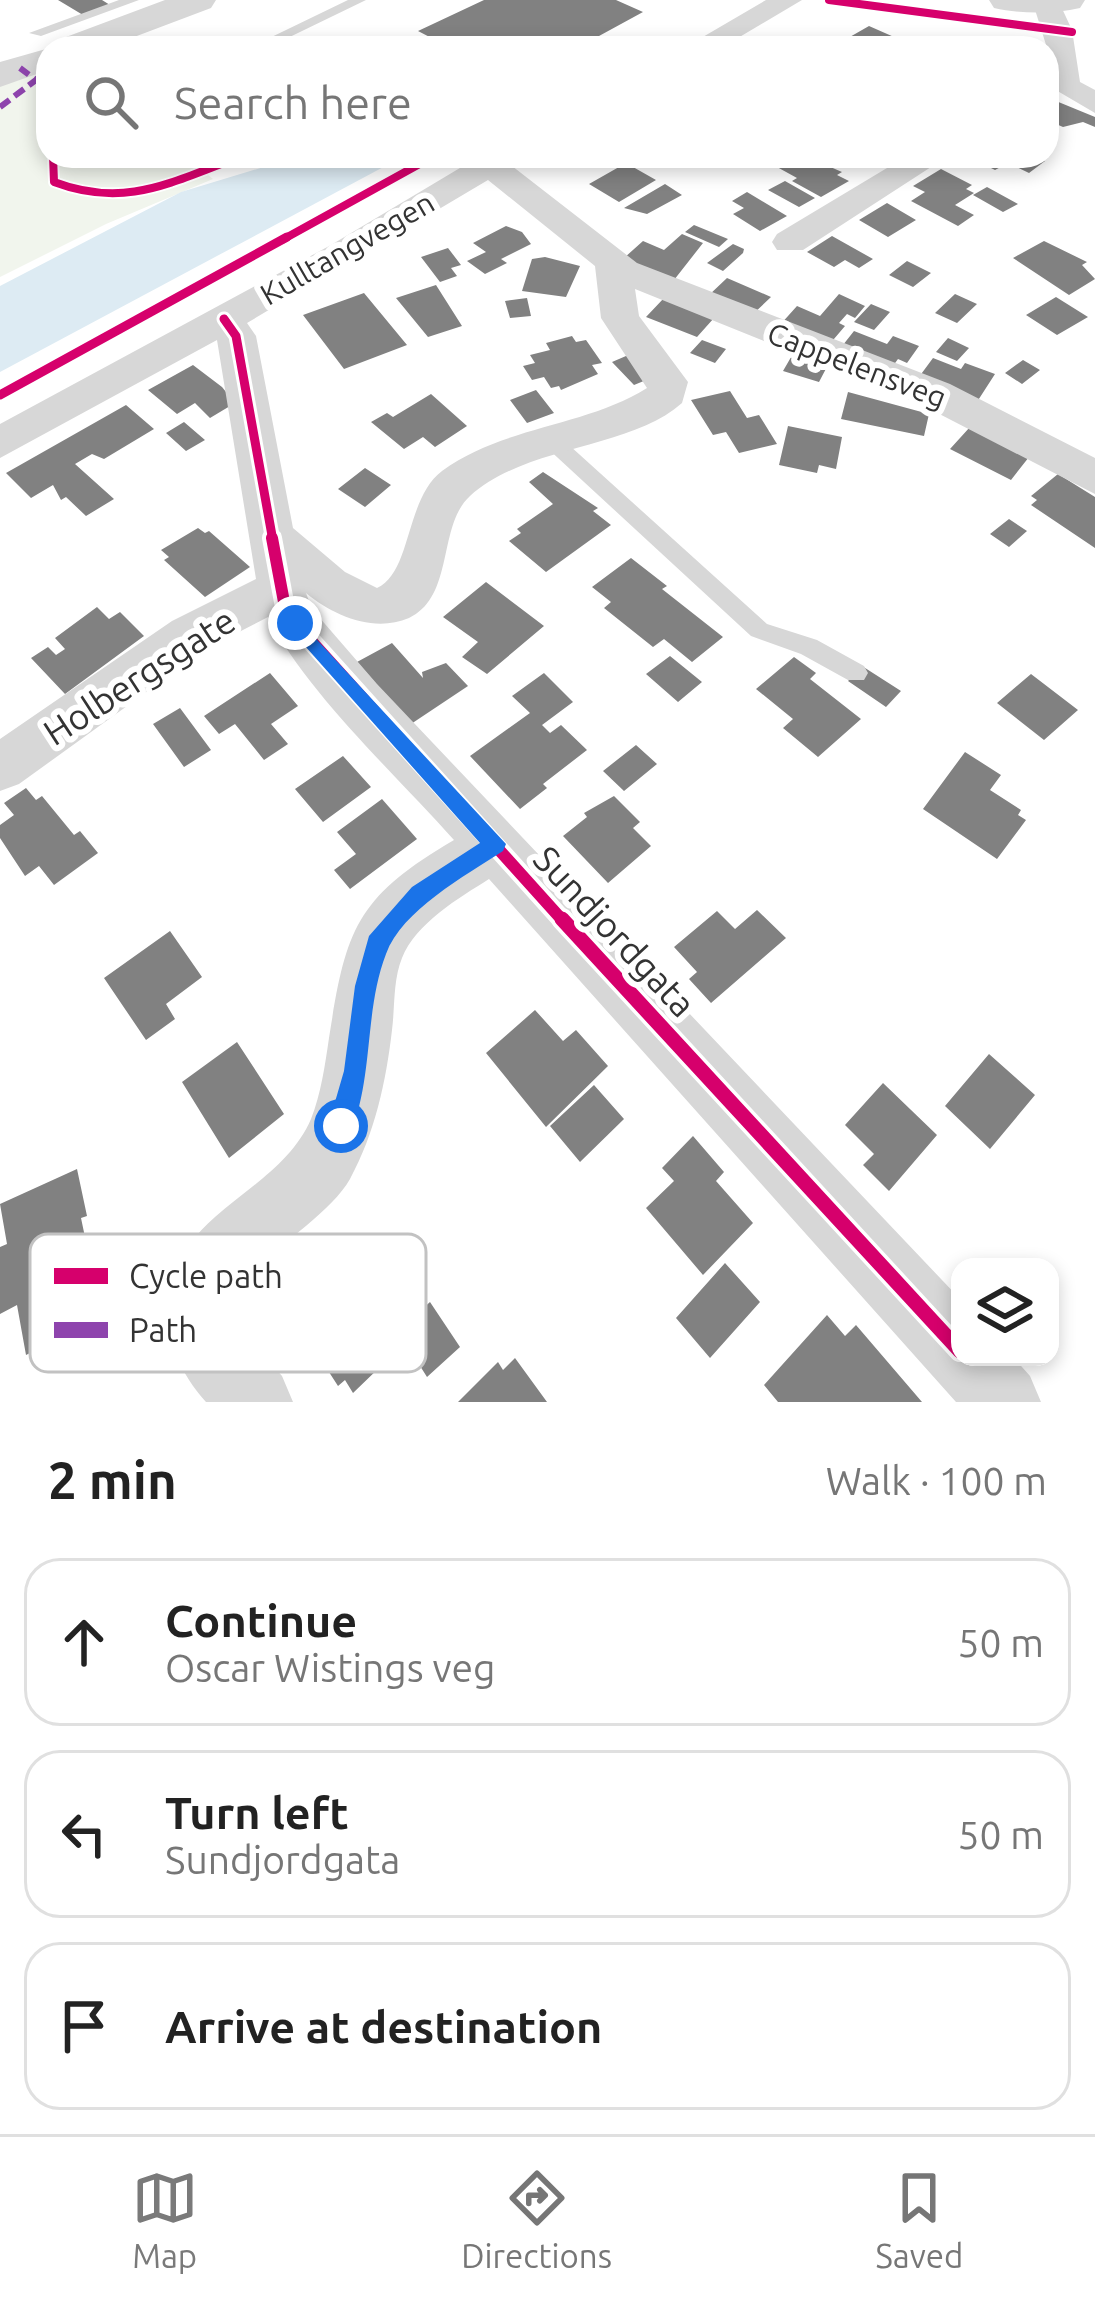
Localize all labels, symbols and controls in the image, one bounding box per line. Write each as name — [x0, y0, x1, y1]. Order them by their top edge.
search box — [36, 36, 1059, 168]
icon: search — [78, 69, 144, 135]
text: Search here — [174, 77, 412, 128]
street label: Kulltangvegen — [254, 185, 440, 311]
street label: Cappelensveg — [763, 315, 951, 415]
route end — [268, 596, 322, 650]
street label: Holbergsgate — [36, 599, 242, 753]
street label: Sundjordgata — [526, 838, 704, 1024]
route start — [314, 1099, 368, 1153]
legend — [30, 1234, 426, 1372]
text: Cycle path — [129, 1257, 283, 1294]
map controls — [951, 1258, 1059, 1366]
button: layers — [951, 1258, 1059, 1366]
text: Path — [129, 1311, 197, 1348]
text: 2 min — [48, 1451, 177, 1509]
text: Walk · 100 m — [826, 1459, 1047, 1502]
text: Continue — [165, 1595, 357, 1646]
icon: ahead — [51, 1609, 117, 1675]
text: 50 m — [957, 1621, 1044, 1664]
text: Oscar Wistings veg — [165, 1646, 496, 1689]
text: Turn left — [165, 1787, 349, 1838]
icon: left — [51, 1801, 117, 1867]
text: 50 m — [957, 1813, 1044, 1856]
text: Sundjordgata — [165, 1838, 400, 1881]
icon: arrive — [51, 1993, 117, 2059]
text: Arrive at destination — [165, 2001, 602, 2052]
tab: Map — [132, 2165, 198, 2274]
tab: Directions — [461, 2165, 612, 2274]
tab: Saved — [875, 2165, 963, 2274]

